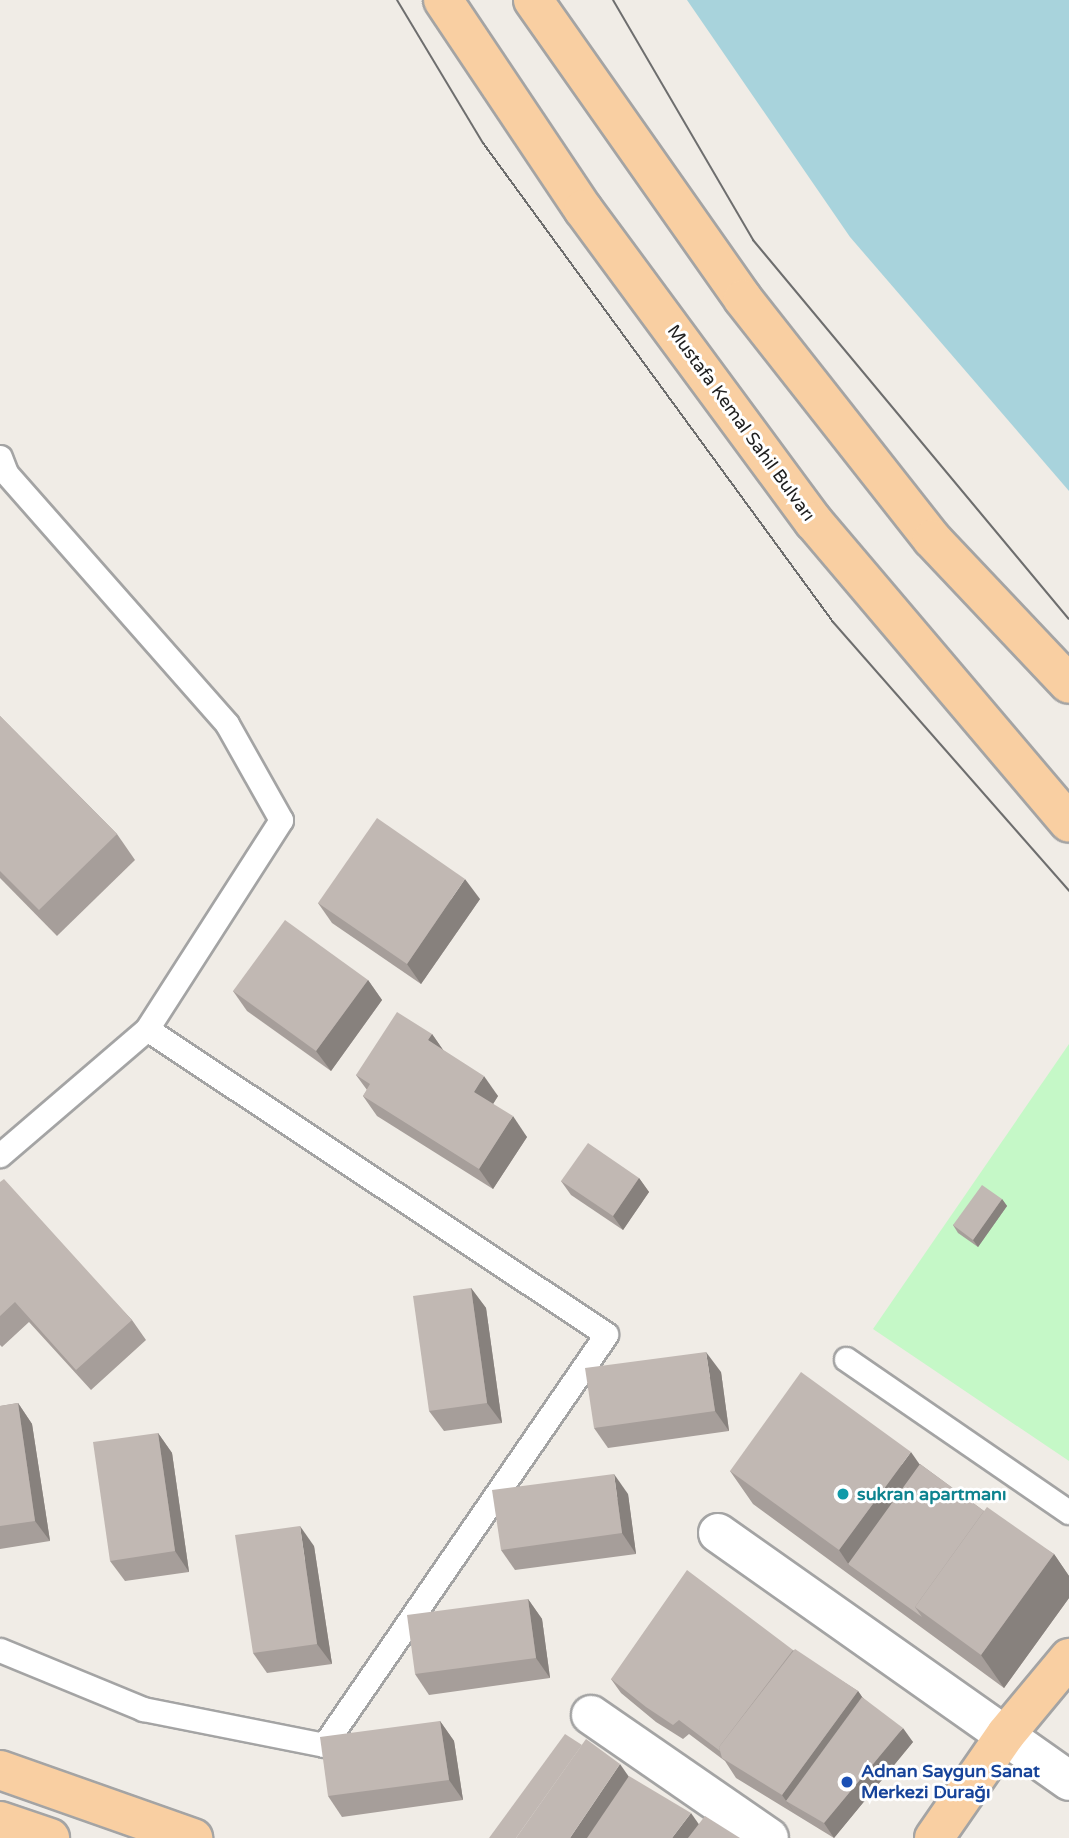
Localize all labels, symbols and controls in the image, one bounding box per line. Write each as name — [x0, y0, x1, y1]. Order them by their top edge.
street label: Mustafa Kemal Sahil Bulvarı — [662, 321, 820, 525]
place label: sukran apartmanı — [857, 1483, 1007, 1505]
marker: sukran apartmanı — [835, 1486, 851, 1502]
place label: Adnan Saygun Sanat Merkezi Durağı — [861, 1761, 1040, 1803]
marker: Adnan Saygun Sanat Merkezi Durağı — [839, 1774, 855, 1790]

